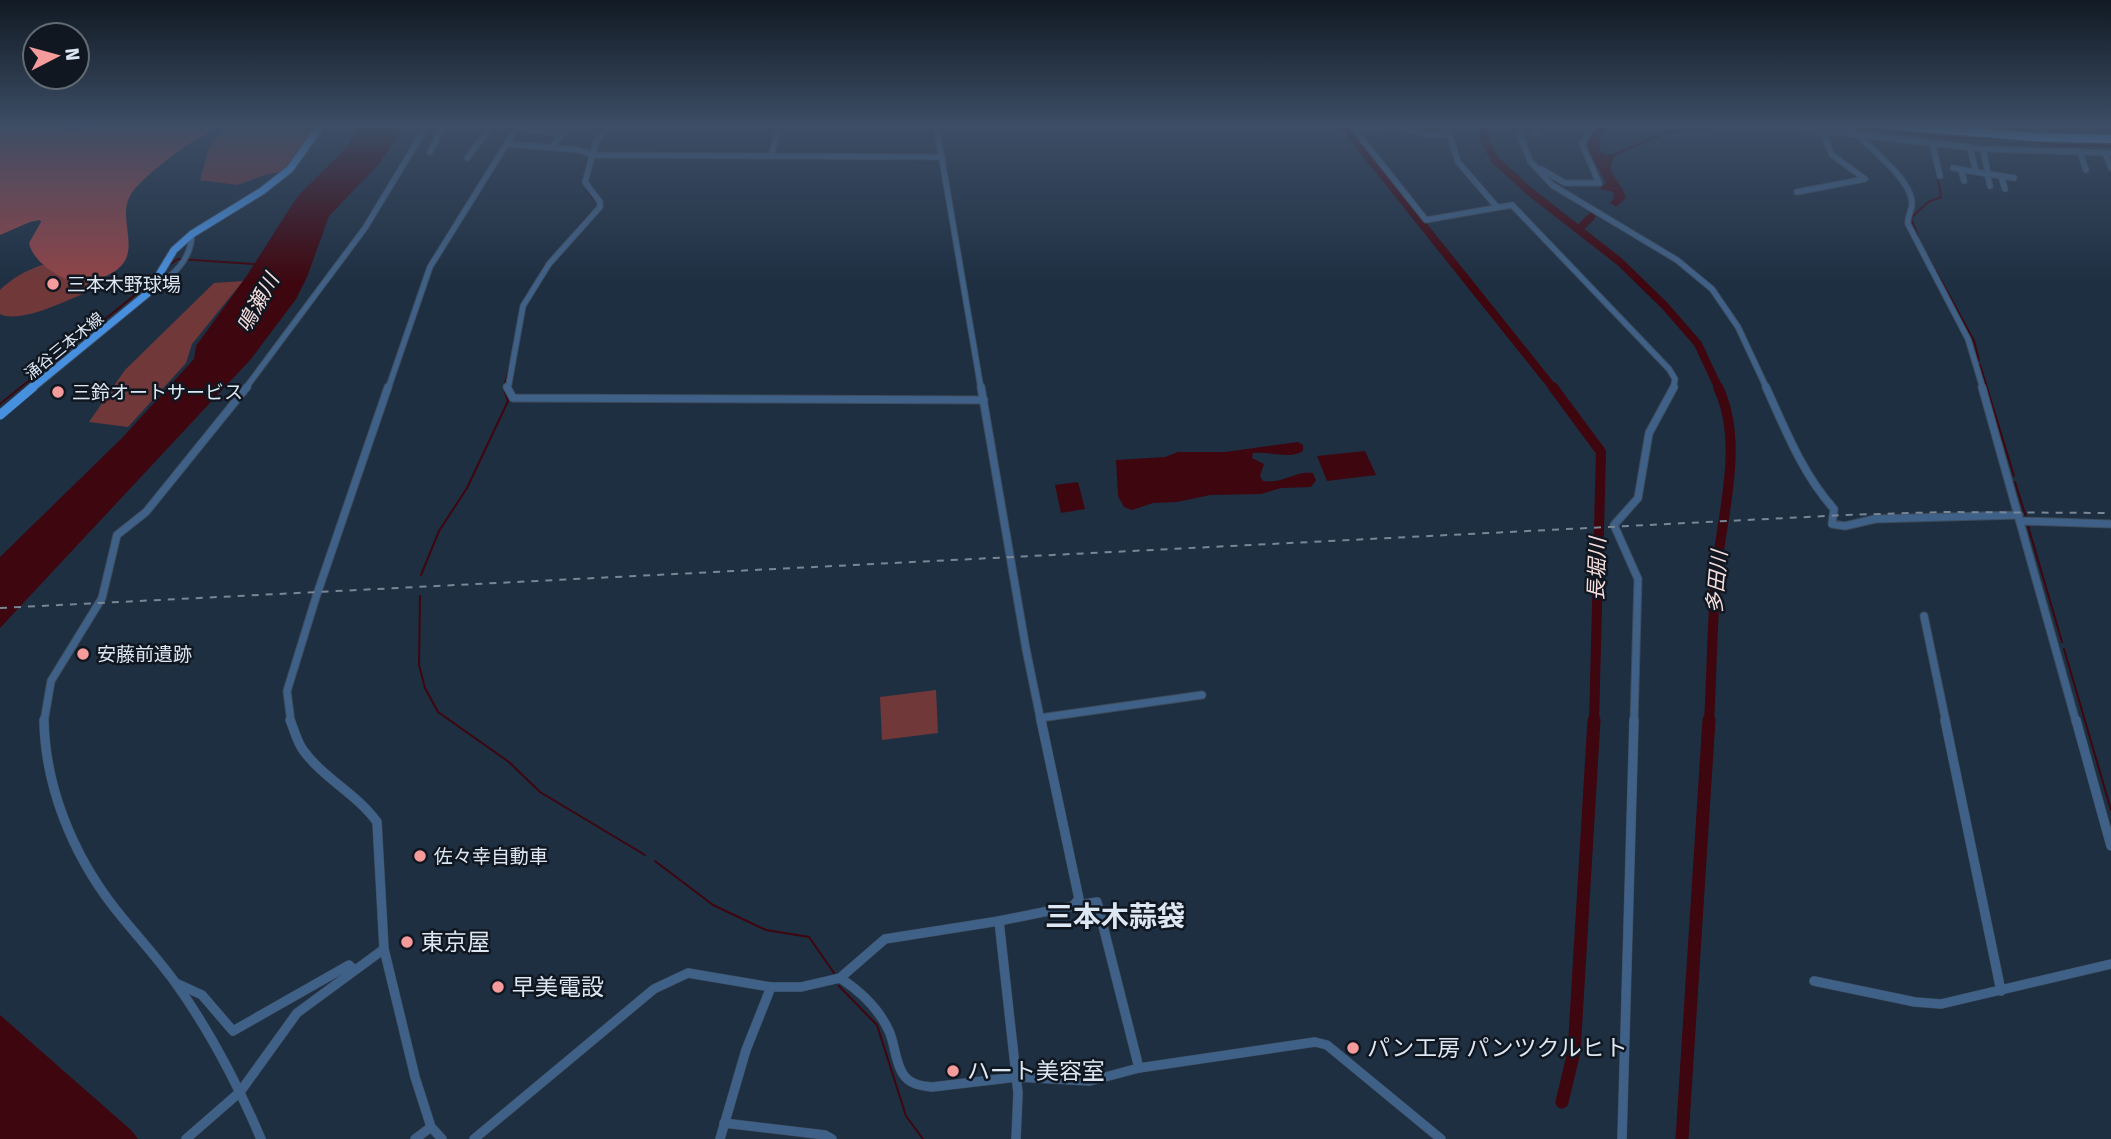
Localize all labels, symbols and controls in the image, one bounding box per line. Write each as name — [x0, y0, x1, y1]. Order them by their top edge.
north arrow — [21, 21, 91, 91]
text: N — [60, 47, 85, 62]
water label: 鳴瀬川 — [231, 267, 286, 337]
place label: 三本木野球場 — [67, 273, 181, 296]
marker: 三本木野球場 — [45, 276, 61, 292]
street label: 涌谷三本木線 — [21, 308, 107, 384]
place label: 三鈴オートサービス — [72, 381, 243, 404]
marker: 三鈴オートサービス — [50, 384, 66, 400]
water label: 長堀川 — [1583, 535, 1611, 601]
water label: 多田川 — [1701, 547, 1733, 615]
place label: 安藤前遺跡 — [97, 643, 192, 666]
marker: 安藤前遺跡 — [75, 646, 91, 662]
place label: 佐々幸自動車 — [434, 845, 548, 868]
marker: 佐々幸自動車 — [412, 848, 428, 864]
district label: 三本木蒜袋 — [1045, 900, 1185, 933]
place label: 東京屋 — [421, 928, 490, 956]
marker: 東京屋 — [399, 934, 415, 950]
place label: 早美電設 — [512, 973, 604, 1001]
marker: 早美電設 — [490, 979, 506, 995]
place label: パン工房 パンツクルヒト — [1367, 1034, 1628, 1062]
marker: パン工房 パンツクルヒト — [1345, 1040, 1361, 1056]
place label: ハート美容室 — [967, 1057, 1105, 1085]
marker: ハート美容室 — [945, 1063, 961, 1079]

